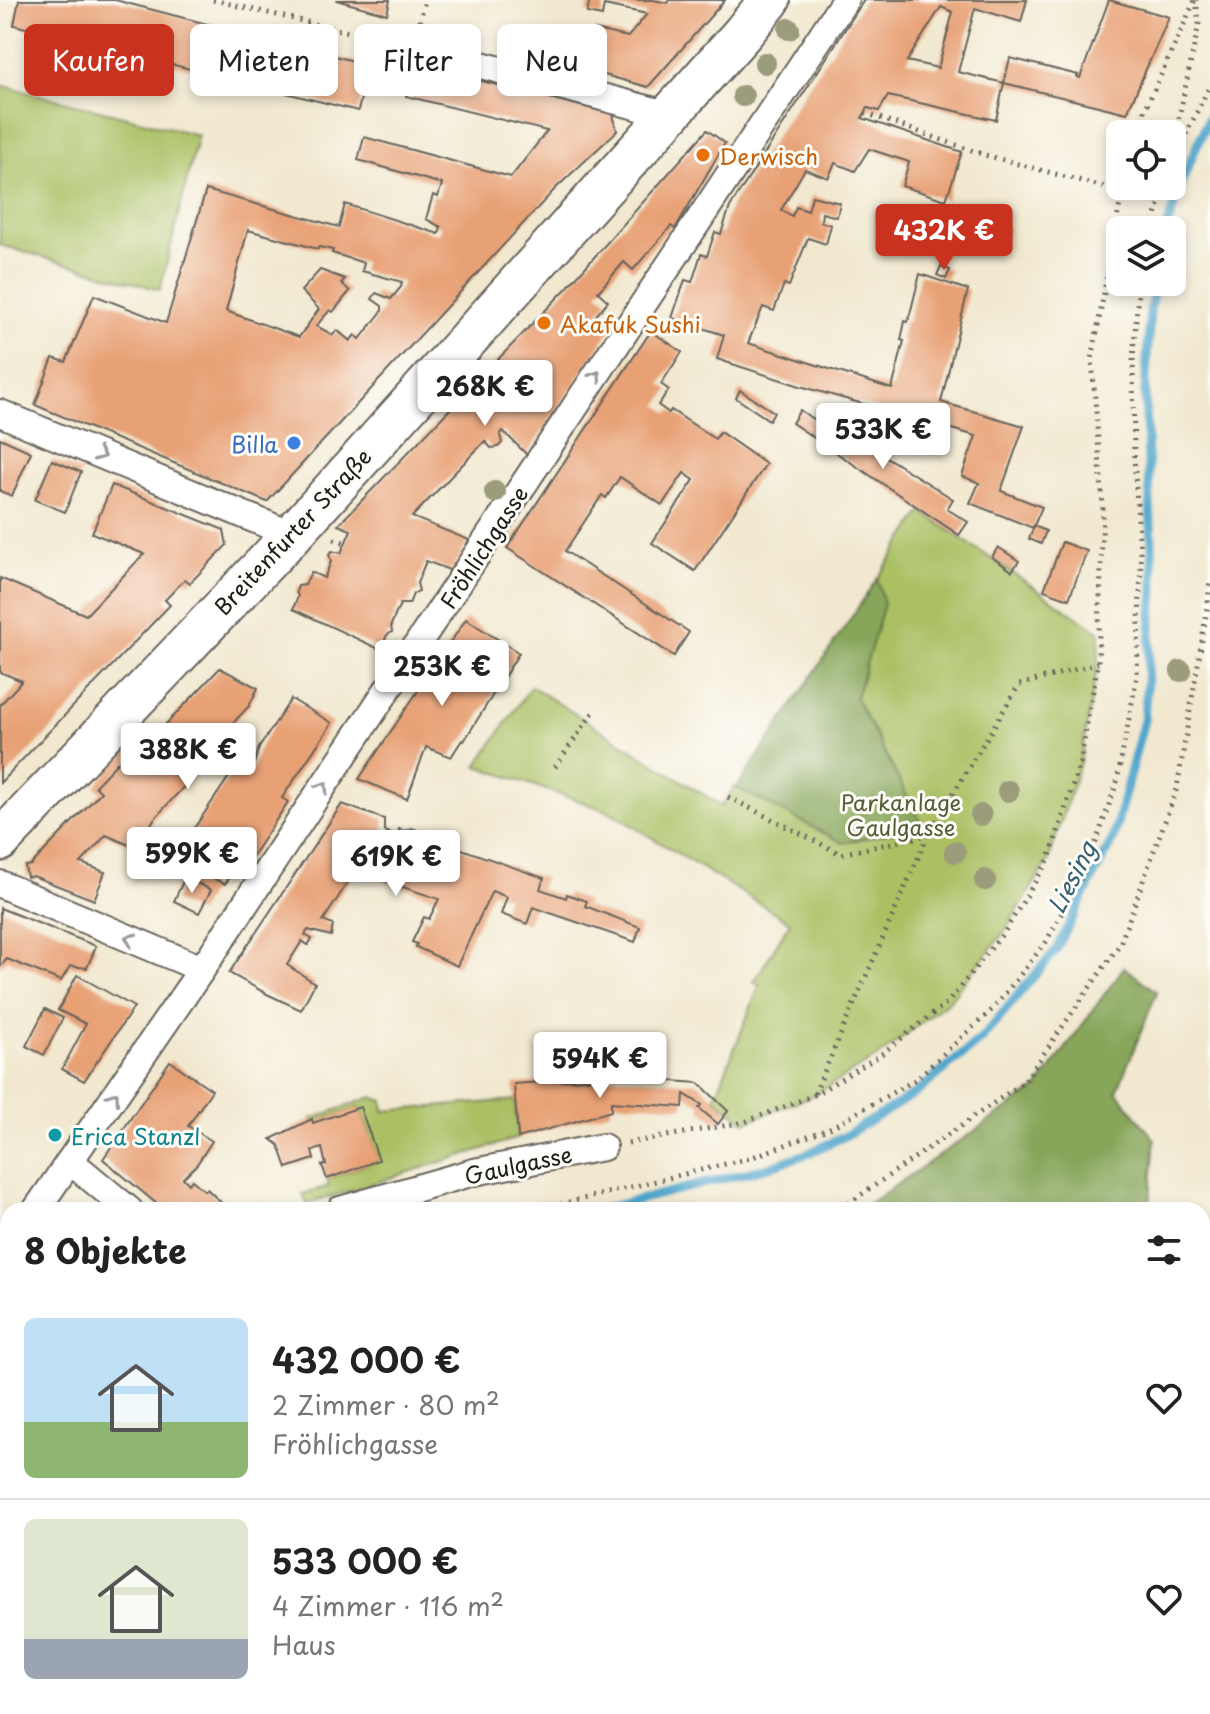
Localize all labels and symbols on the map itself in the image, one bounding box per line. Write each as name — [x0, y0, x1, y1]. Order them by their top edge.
place label: Derwisch — [719, 139, 818, 172]
marker: Derwisch — [694, 146, 712, 164]
pin: 432K € — [879, 204, 1009, 272]
place label: Akafuk Sushi — [560, 307, 701, 340]
marker: Akafuk Sushi — [535, 314, 553, 332]
pin: 268K € — [420, 360, 550, 428]
one-way arrow — [586, 370, 601, 385]
pin: 533K € — [818, 403, 948, 471]
place label: Billa — [231, 427, 278, 460]
marker: Billa — [285, 434, 303, 452]
street label: Breitenfurter Straße — [206, 440, 378, 622]
one-way arrow — [92, 445, 106, 461]
street label: Fröhlichgasse — [431, 479, 535, 615]
pin: 253K € — [377, 640, 507, 708]
pin: 388K € — [123, 723, 253, 791]
one-way arrow — [313, 782, 328, 796]
park label: Parkanlage Gaulgasse — [841, 785, 961, 843]
pin: 599K € — [127, 827, 257, 895]
pin: 619K € — [331, 830, 461, 898]
water label: Liesing — [1038, 833, 1105, 919]
one-way arrow — [124, 932, 139, 948]
pin: 594K € — [535, 1032, 665, 1100]
one-way arrow — [104, 1091, 119, 1105]
place label: Erica Stanzl — [71, 1119, 200, 1152]
marker: Erica Stanzl — [46, 1126, 64, 1144]
street label: Gaulgasse — [461, 1137, 575, 1191]

